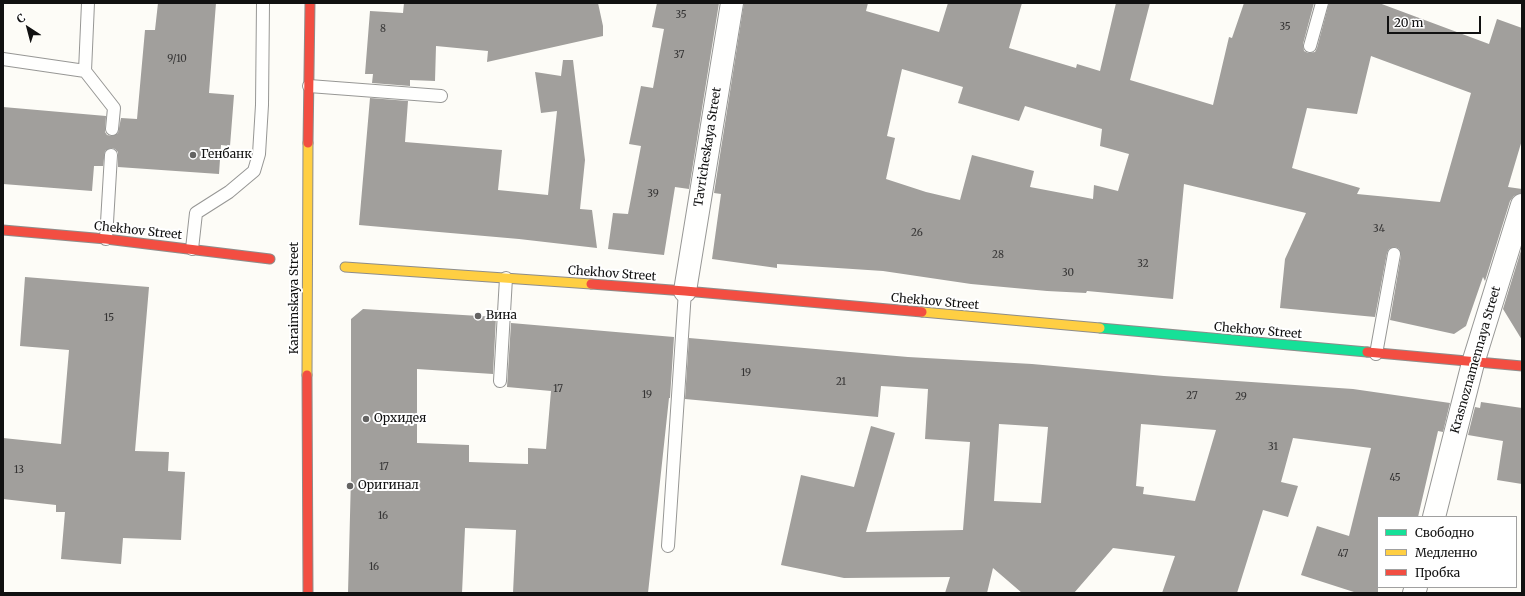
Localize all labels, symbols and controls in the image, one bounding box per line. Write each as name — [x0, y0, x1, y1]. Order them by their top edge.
north arrow — [8, 8, 48, 48]
scale bar — [1389, 8, 1483, 34]
house number: 35 — [675, 9, 687, 21]
text: С — [14, 10, 28, 26]
text: 20 m — [1394, 15, 1423, 30]
house number: 35 — [1279, 21, 1291, 33]
house number: 8 — [380, 23, 386, 35]
house number: 37 — [673, 49, 685, 61]
house number: 9/10 — [167, 53, 187, 65]
street label: Tavricheskaya Street — [691, 86, 725, 208]
place label: Генбанк — [201, 148, 252, 162]
marker: Генбанк — [188, 150, 198, 160]
house number: 39 — [647, 188, 659, 200]
street label: Chekhov Street — [93, 219, 183, 243]
house number: 34 — [1373, 223, 1385, 235]
house number: 26 — [911, 227, 923, 239]
street label: Karaimskaya Street — [288, 242, 302, 354]
house number: 28 — [992, 249, 1004, 261]
house number: 32 — [1137, 258, 1149, 270]
street label: Chekhov Street — [567, 264, 657, 284]
house number: 30 — [1062, 267, 1074, 279]
street label: Krasnoznamennaya Street — [1448, 285, 1504, 435]
street label: Chekhov Street — [890, 291, 980, 313]
place label: Вина — [486, 309, 517, 323]
marker: Вина — [473, 311, 483, 321]
house number: 15 — [104, 312, 114, 324]
street label: Chekhov Street — [1213, 320, 1303, 342]
house number: 19 — [741, 367, 751, 379]
house number: 21 — [836, 376, 846, 388]
house number: 17 — [553, 383, 563, 395]
house number: 19 — [642, 389, 652, 401]
house number: 27 — [1186, 390, 1198, 402]
house number: 29 — [1235, 391, 1247, 403]
place label: Орхидея — [374, 412, 426, 426]
marker: Орхидея — [361, 414, 371, 424]
house number: 31 — [1268, 441, 1278, 453]
house number: 17 — [379, 461, 389, 473]
house number: 13 — [14, 464, 24, 476]
house number: 45 — [1389, 472, 1401, 484]
place label: Оригинал — [358, 479, 419, 493]
marker: Оригинал — [345, 481, 355, 491]
house number: 16 — [378, 510, 388, 522]
legend — [1377, 516, 1517, 588]
text: Свободно — [1415, 525, 1474, 540]
text: Медленно — [1415, 545, 1477, 560]
house number: 47 — [1338, 548, 1348, 560]
house number: 16 — [369, 561, 379, 573]
text: Пробка — [1415, 565, 1460, 580]

